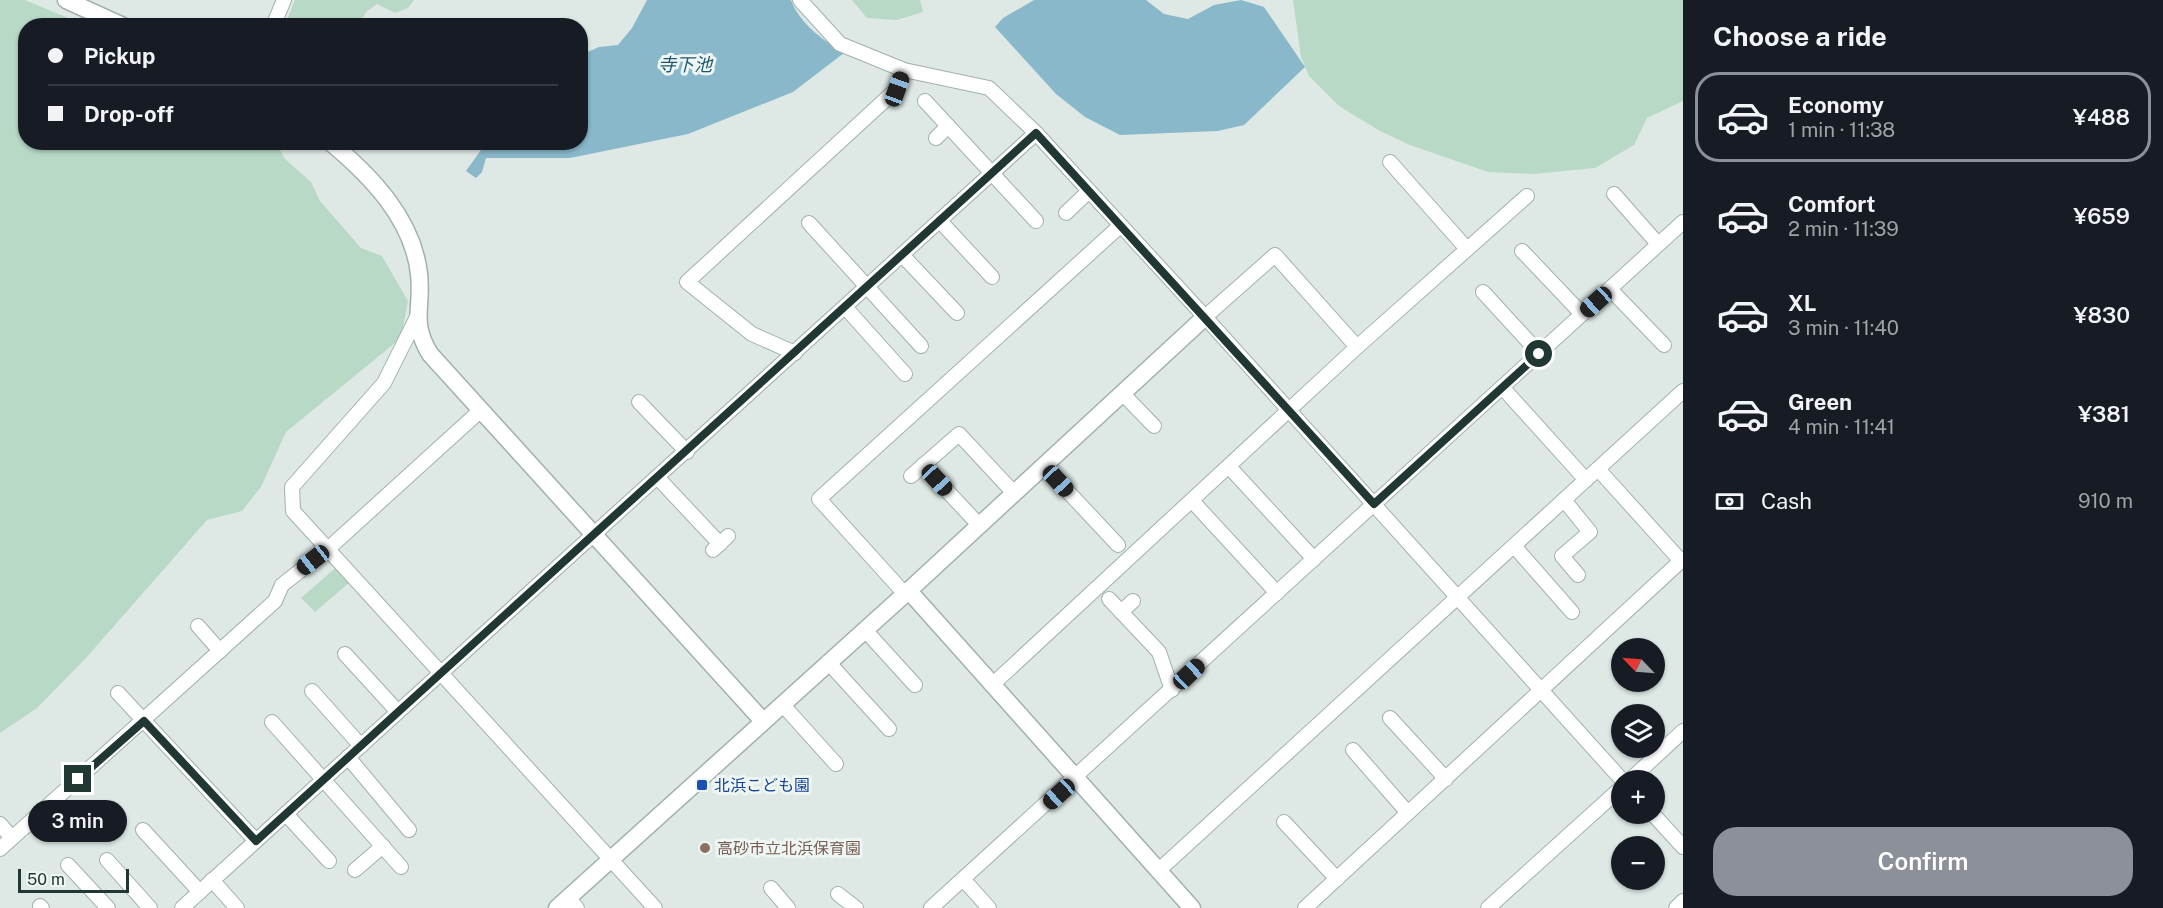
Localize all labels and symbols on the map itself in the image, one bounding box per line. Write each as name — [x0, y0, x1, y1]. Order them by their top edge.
water label: 寺下池 — [658, 54, 714, 75]
car — [882, 69, 912, 109]
car — [1577, 283, 1615, 321]
route start — [1525, 340, 1552, 367]
car — [918, 461, 956, 499]
car — [1039, 462, 1077, 500]
car — [293, 542, 333, 578]
north arrow — [1611, 638, 1665, 692]
car — [1170, 655, 1208, 693]
route end — [64, 765, 91, 792]
car — [1040, 775, 1078, 813]
place label: 北浜こども園 — [714, 776, 810, 795]
marker: 北浜こども園 — [695, 778, 709, 792]
callout: 3 min — [28, 800, 128, 842]
place label: 高砂市立北浜保育園 — [717, 839, 861, 858]
marker: 高砂市立北浜保育園 — [698, 841, 712, 855]
scale bar — [18, 866, 129, 894]

